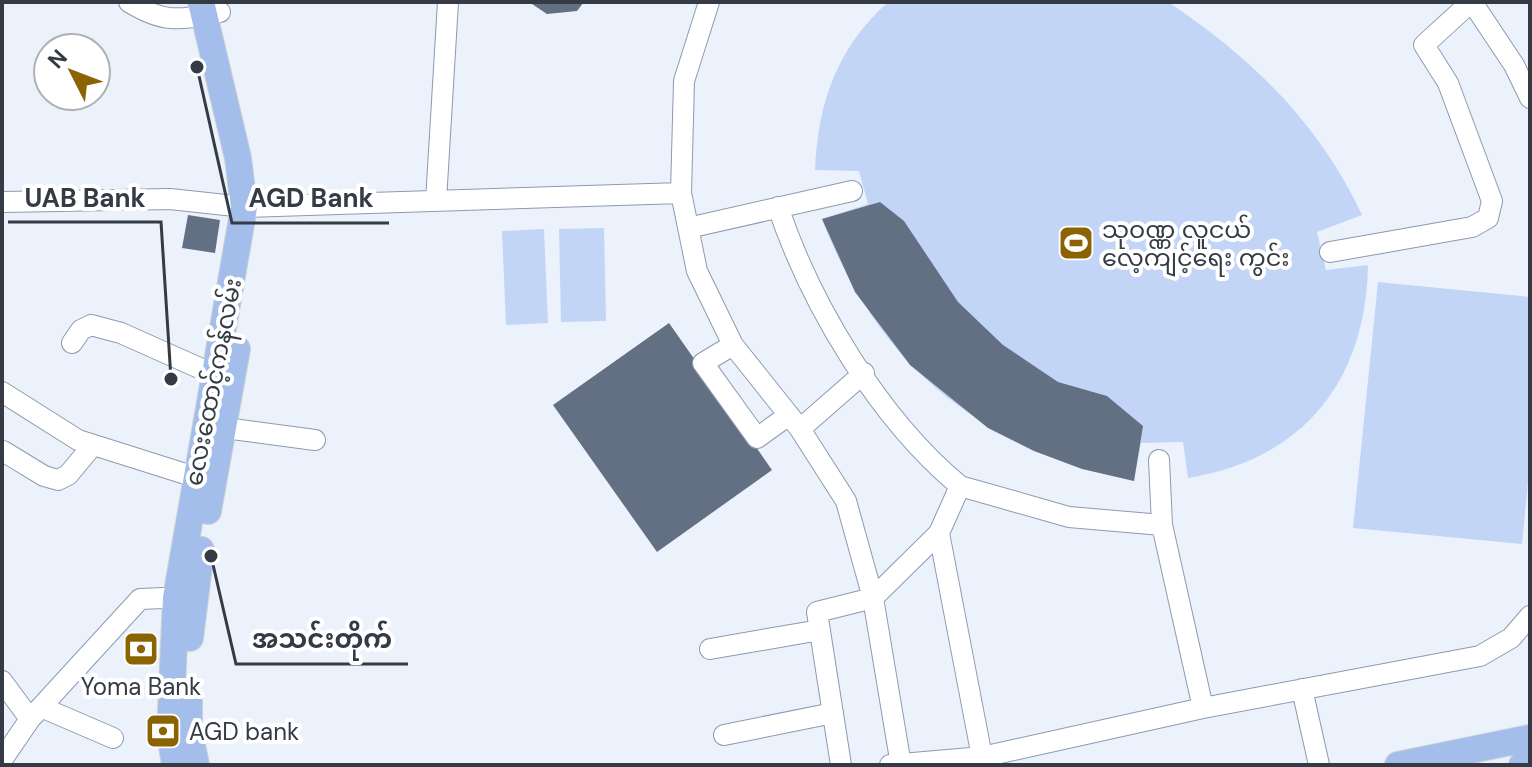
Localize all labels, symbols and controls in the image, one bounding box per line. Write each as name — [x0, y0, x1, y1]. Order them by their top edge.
north arrow — [32, 32, 112, 112]
text: N — [41, 43, 74, 75]
callout: UAB Bank — [8, 172, 161, 222]
callout: AGD Bank — [232, 173, 389, 223]
text: UAB Bank — [24, 181, 146, 215]
text: AGD Bank — [248, 181, 374, 215]
place label: သုဝဏ္ဏ လူငယ် လေ့ကျင့်ရေး ကွင်း — [1102, 214, 1290, 277]
sports icon: သုဝဏ္ဏ လူငယ် လေ့ကျင့်ရေး ကွင်း — [1057, 224, 1095, 262]
street label: လေးထောင့်ကန်လမ်း — [178, 276, 252, 489]
callout: အသင်းတိုက် — [236, 614, 408, 664]
text: အသင်းတိုက် — [252, 620, 392, 661]
bank icon: Yoma Bank — [122, 630, 160, 668]
place label: Yoma Bank — [81, 671, 201, 702]
bank icon: AGD bank — [144, 712, 182, 750]
place label: AGD bank — [189, 716, 299, 747]

